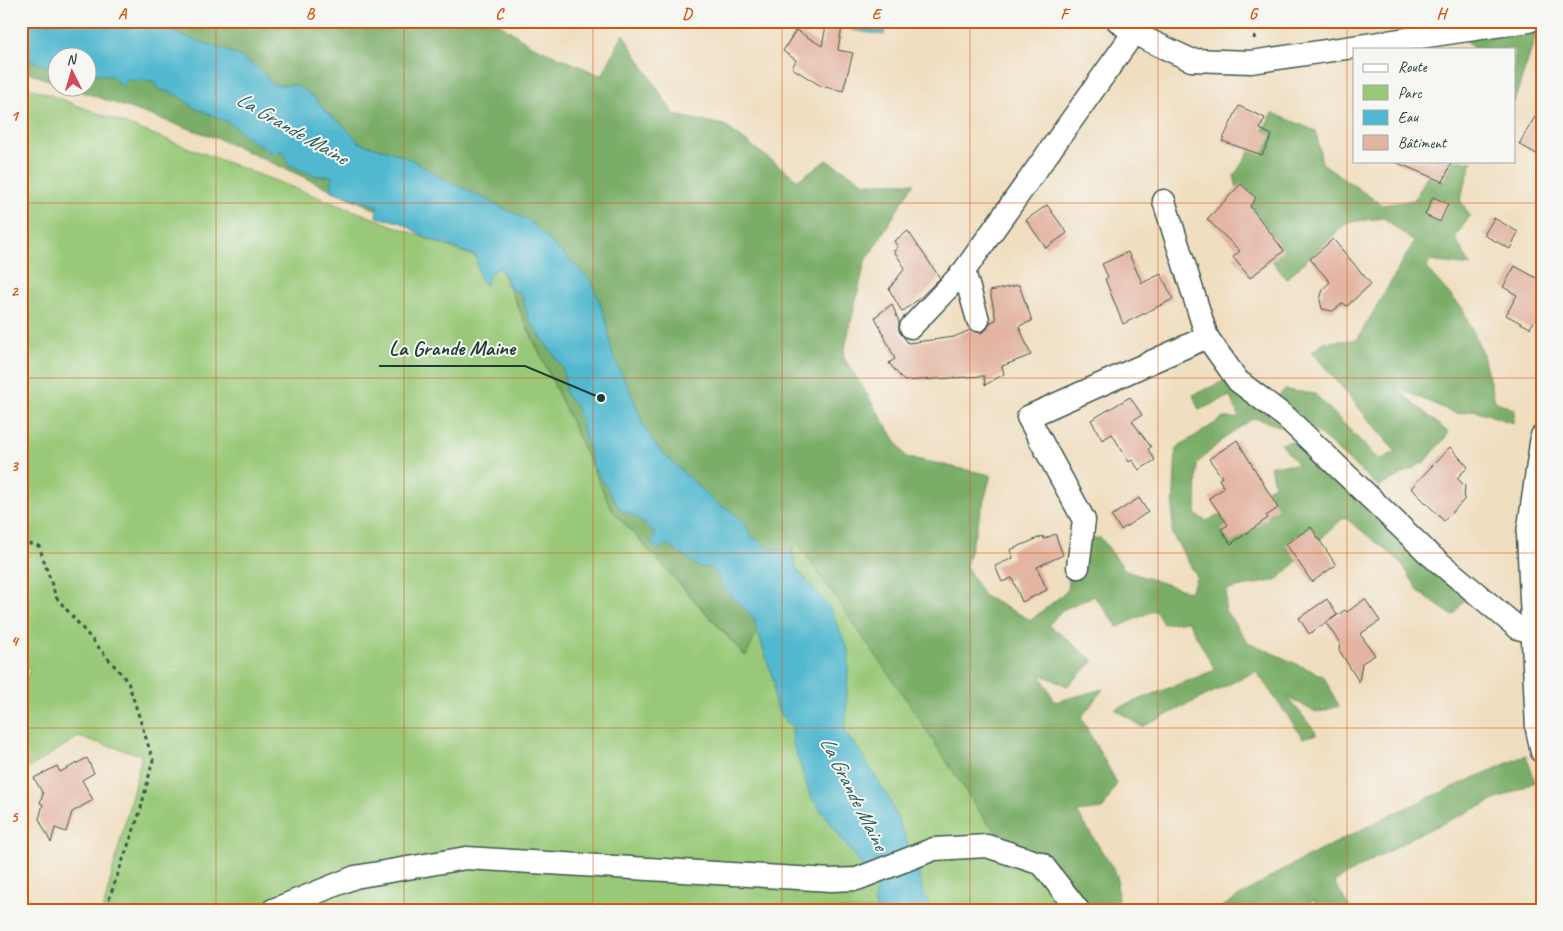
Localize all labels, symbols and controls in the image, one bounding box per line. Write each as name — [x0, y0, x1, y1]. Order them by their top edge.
text: A — [118, 4, 128, 24]
text: B — [306, 4, 316, 24]
text: C — [495, 4, 505, 24]
text: D — [682, 4, 693, 24]
text: E — [872, 4, 883, 24]
text: F — [1060, 4, 1071, 24]
text: G — [1249, 4, 1259, 24]
text: H — [1436, 4, 1448, 24]
north arrow — [48, 48, 98, 98]
legend — [1353, 48, 1516, 162]
text: N — [66, 50, 78, 68]
text: Route — [1398, 58, 1428, 77]
text: Parc — [1398, 84, 1422, 103]
water label: La Grande Maine — [232, 86, 355, 172]
text: 1 — [10, 106, 19, 126]
text: Eau — [1398, 108, 1419, 127]
text: Bâtiment — [1398, 134, 1448, 153]
text: 2 — [10, 281, 19, 301]
callout: La Grande Maine — [379, 330, 525, 366]
text: La Grande Maine — [389, 335, 517, 361]
text: 3 — [10, 456, 19, 476]
text: 4 — [10, 631, 19, 651]
water label: La Grande Maine — [814, 732, 895, 857]
text: 5 — [11, 807, 20, 827]

